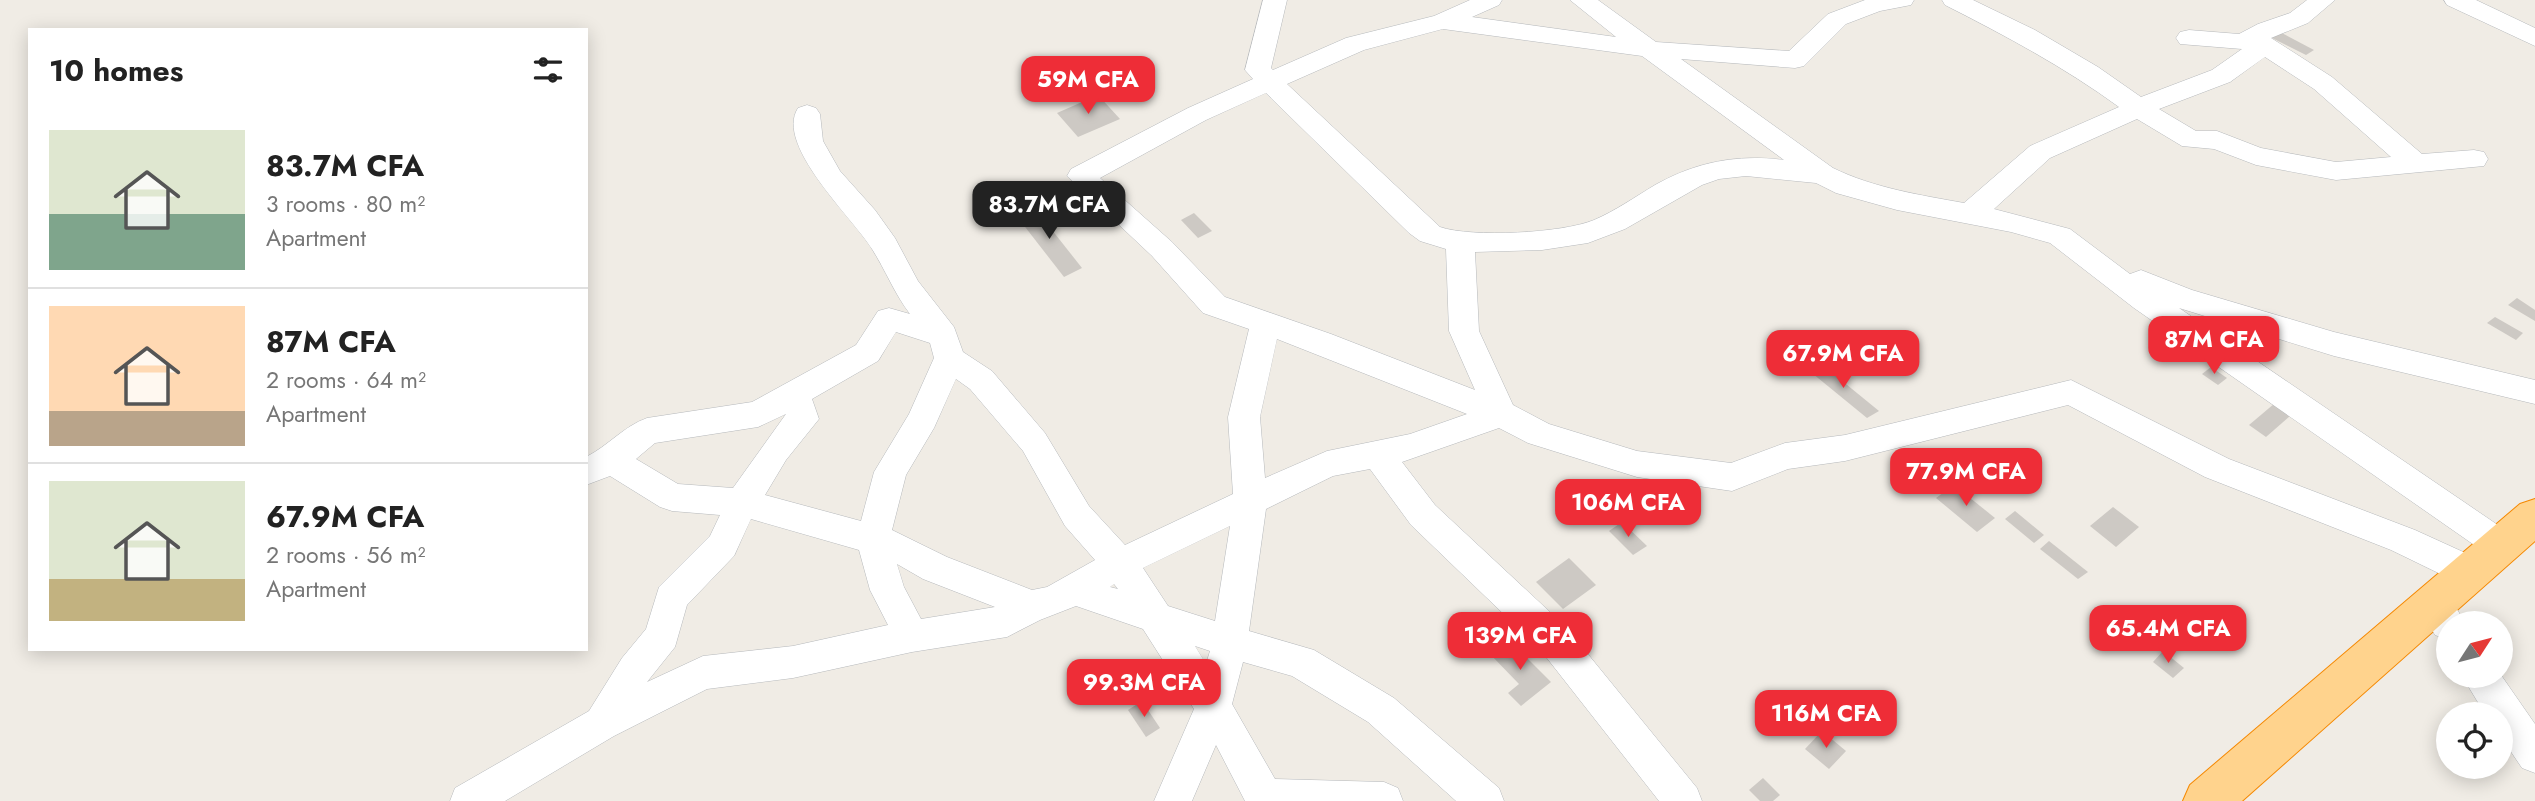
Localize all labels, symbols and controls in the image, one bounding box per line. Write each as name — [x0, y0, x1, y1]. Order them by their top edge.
text: 10 homes — [49, 49, 183, 92]
icon: filters — [529, 51, 567, 89]
pin: 59M CFA — [1023, 57, 1153, 116]
text: 59M CFA — [1037, 62, 1139, 96]
text: 83.7M CFA — [266, 144, 424, 187]
icon: home — [105, 158, 189, 242]
pin: 83.7M CFA — [969, 182, 1129, 241]
text: 3 rooms · 80 m² — [266, 187, 425, 221]
text: 83.7M CFA — [988, 187, 1110, 221]
text: Apartment — [266, 221, 366, 255]
pin: 87M CFA — [2149, 316, 2279, 376]
text: 87M CFA — [266, 320, 396, 363]
text: 87M CFA — [2164, 322, 2264, 356]
pin: 67.9M CFA — [1763, 330, 1923, 390]
icon: home — [105, 334, 189, 418]
text: 67.9M CFA — [1782, 336, 1904, 370]
text: 2 rooms · 64 m² — [266, 363, 426, 397]
text: Apartment — [266, 397, 366, 431]
pin: 77.9M CFA — [1886, 448, 2046, 508]
text: 77.9M CFA — [1906, 454, 2026, 488]
pin: 106M CFA — [1556, 480, 1700, 539]
text: 106M CFA — [1571, 485, 1685, 519]
text: 67.9M CFA — [266, 495, 424, 538]
icon: home — [105, 509, 189, 593]
text: 2 rooms · 56 m² — [266, 538, 426, 572]
text: Apartment — [266, 572, 366, 606]
pin: 65.4M CFA — [2088, 606, 2248, 665]
text: 65.4M CFA — [2105, 611, 2231, 645]
north arrow — [2436, 611, 2513, 688]
map controls — [2436, 611, 2513, 779]
pin: 139M CFA — [1448, 612, 1592, 672]
text: 139M CFA — [1464, 618, 1576, 652]
pin: 99.3M CFA — [1064, 660, 1224, 719]
text: 99.3M CFA — [1083, 665, 1205, 699]
pin: 116M CFA — [1754, 690, 1898, 750]
text: 116M CFA — [1771, 696, 1881, 730]
button: locate — [2436, 702, 2513, 779]

